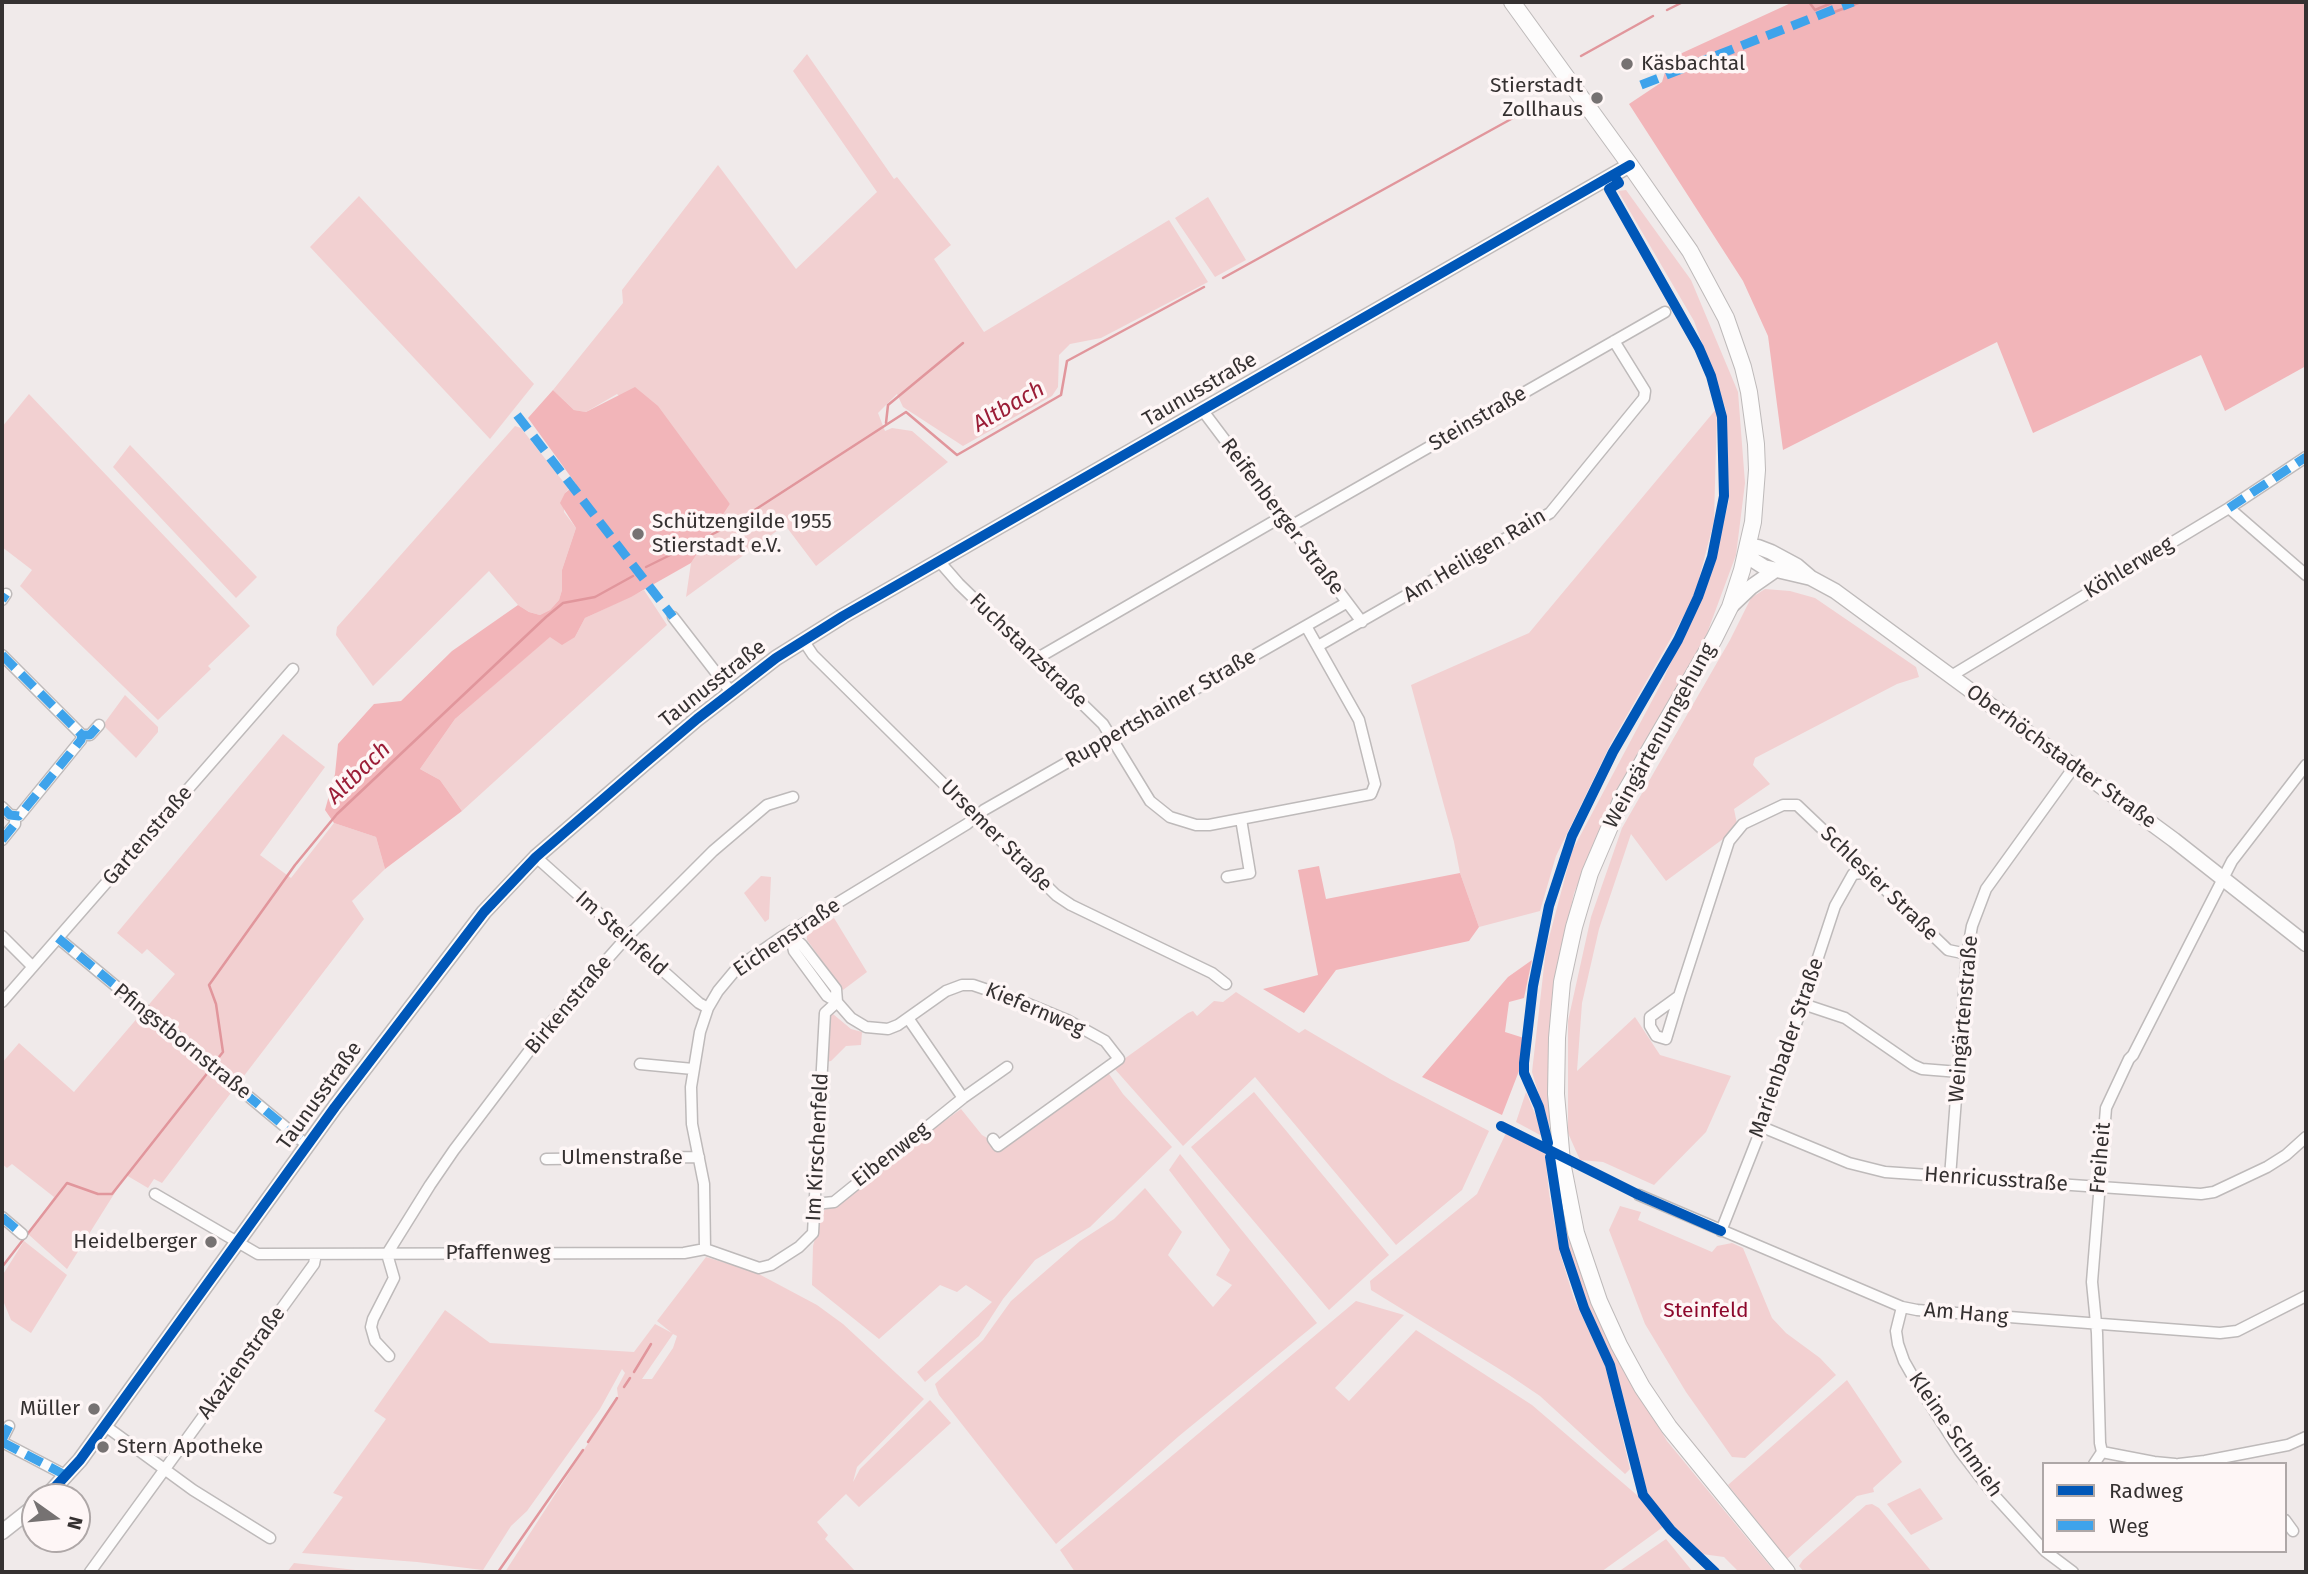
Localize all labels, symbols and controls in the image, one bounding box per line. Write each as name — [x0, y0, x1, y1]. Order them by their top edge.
place label: Käsbachtal — [1641, 51, 1745, 77]
marker: Käsbachtal — [1619, 56, 1635, 72]
place label: Stierstadt Zollhaus — [1490, 73, 1583, 123]
marker: Stierstadt Zollhaus — [1589, 90, 1605, 106]
street label: Taunusstraße — [1138, 347, 1262, 433]
water label: Altbach — [968, 375, 1050, 439]
street label: Steinstraße — [1425, 381, 1531, 457]
street label: Reifenberger Straße — [1215, 434, 1349, 600]
street label: Am Heiligen Rain — [1399, 504, 1551, 608]
place label: Schützengilde 1955 Stierstadt e.V. — [652, 509, 832, 559]
marker: Schützengilde 1955 Stierstadt e.V. — [630, 526, 646, 542]
street label: Köhlerweg — [2080, 532, 2178, 604]
street label: Fuchstanzstraße — [964, 588, 1092, 714]
street label: Taunusstraße — [655, 635, 771, 733]
street label: Weingärtenumgehung — [1599, 639, 1721, 833]
street label: Ruppertshainer Straße — [1061, 644, 1261, 774]
street label: Oberhöchstadter Straße — [1961, 680, 2161, 834]
water label: Altbach — [321, 736, 397, 810]
street label: Ursemer Straße — [935, 775, 1057, 897]
street label: Gartenstraße — [98, 781, 198, 891]
street label: Schlesier Straße — [1815, 822, 1943, 946]
street label: Im Steinfeld — [570, 886, 672, 982]
street label: Eichenstraße — [729, 893, 845, 983]
street label: Weingärtenstraße — [1944, 934, 1984, 1104]
street label: Birkenstraße — [520, 950, 618, 1060]
street label: Marienbader Straße — [1744, 955, 1830, 1141]
street label: Kiefernweg — [981, 978, 1089, 1042]
street label: Pfingstbornstraße — [108, 979, 256, 1105]
street label: Taunusstraße — [272, 1037, 368, 1155]
street label: Im Kirschenfeld — [802, 1072, 834, 1222]
street label: Eibenweg — [847, 1117, 935, 1193]
street label: Freiheit — [2085, 1121, 2117, 1195]
street label: Ulmenstraße — [561, 1145, 683, 1171]
street label: Henricusstraße — [1923, 1162, 2069, 1198]
place label: Heidelberger — [73, 1229, 197, 1255]
marker: Heidelberger — [203, 1234, 219, 1250]
street label: Pfaffenweg — [445, 1240, 551, 1266]
park label: Steinfeld — [1663, 1298, 1749, 1324]
street label: Am Hang — [1923, 1298, 2009, 1330]
street label: Akazienstraße — [193, 1302, 291, 1424]
street label: Kleine Schmieh — [1903, 1368, 2007, 1502]
place label: Müller — [20, 1396, 80, 1422]
marker: Müller — [86, 1401, 102, 1417]
place label: Stern Apotheke — [117, 1434, 263, 1460]
marker: Stern Apotheke — [95, 1439, 111, 1455]
legend — [2042, 1462, 2287, 1553]
text: Radweg — [2109, 1478, 2183, 1504]
north arrow — [21, 1483, 91, 1553]
text: Weg — [2109, 1513, 2149, 1539]
text: N — [62, 1514, 88, 1532]

